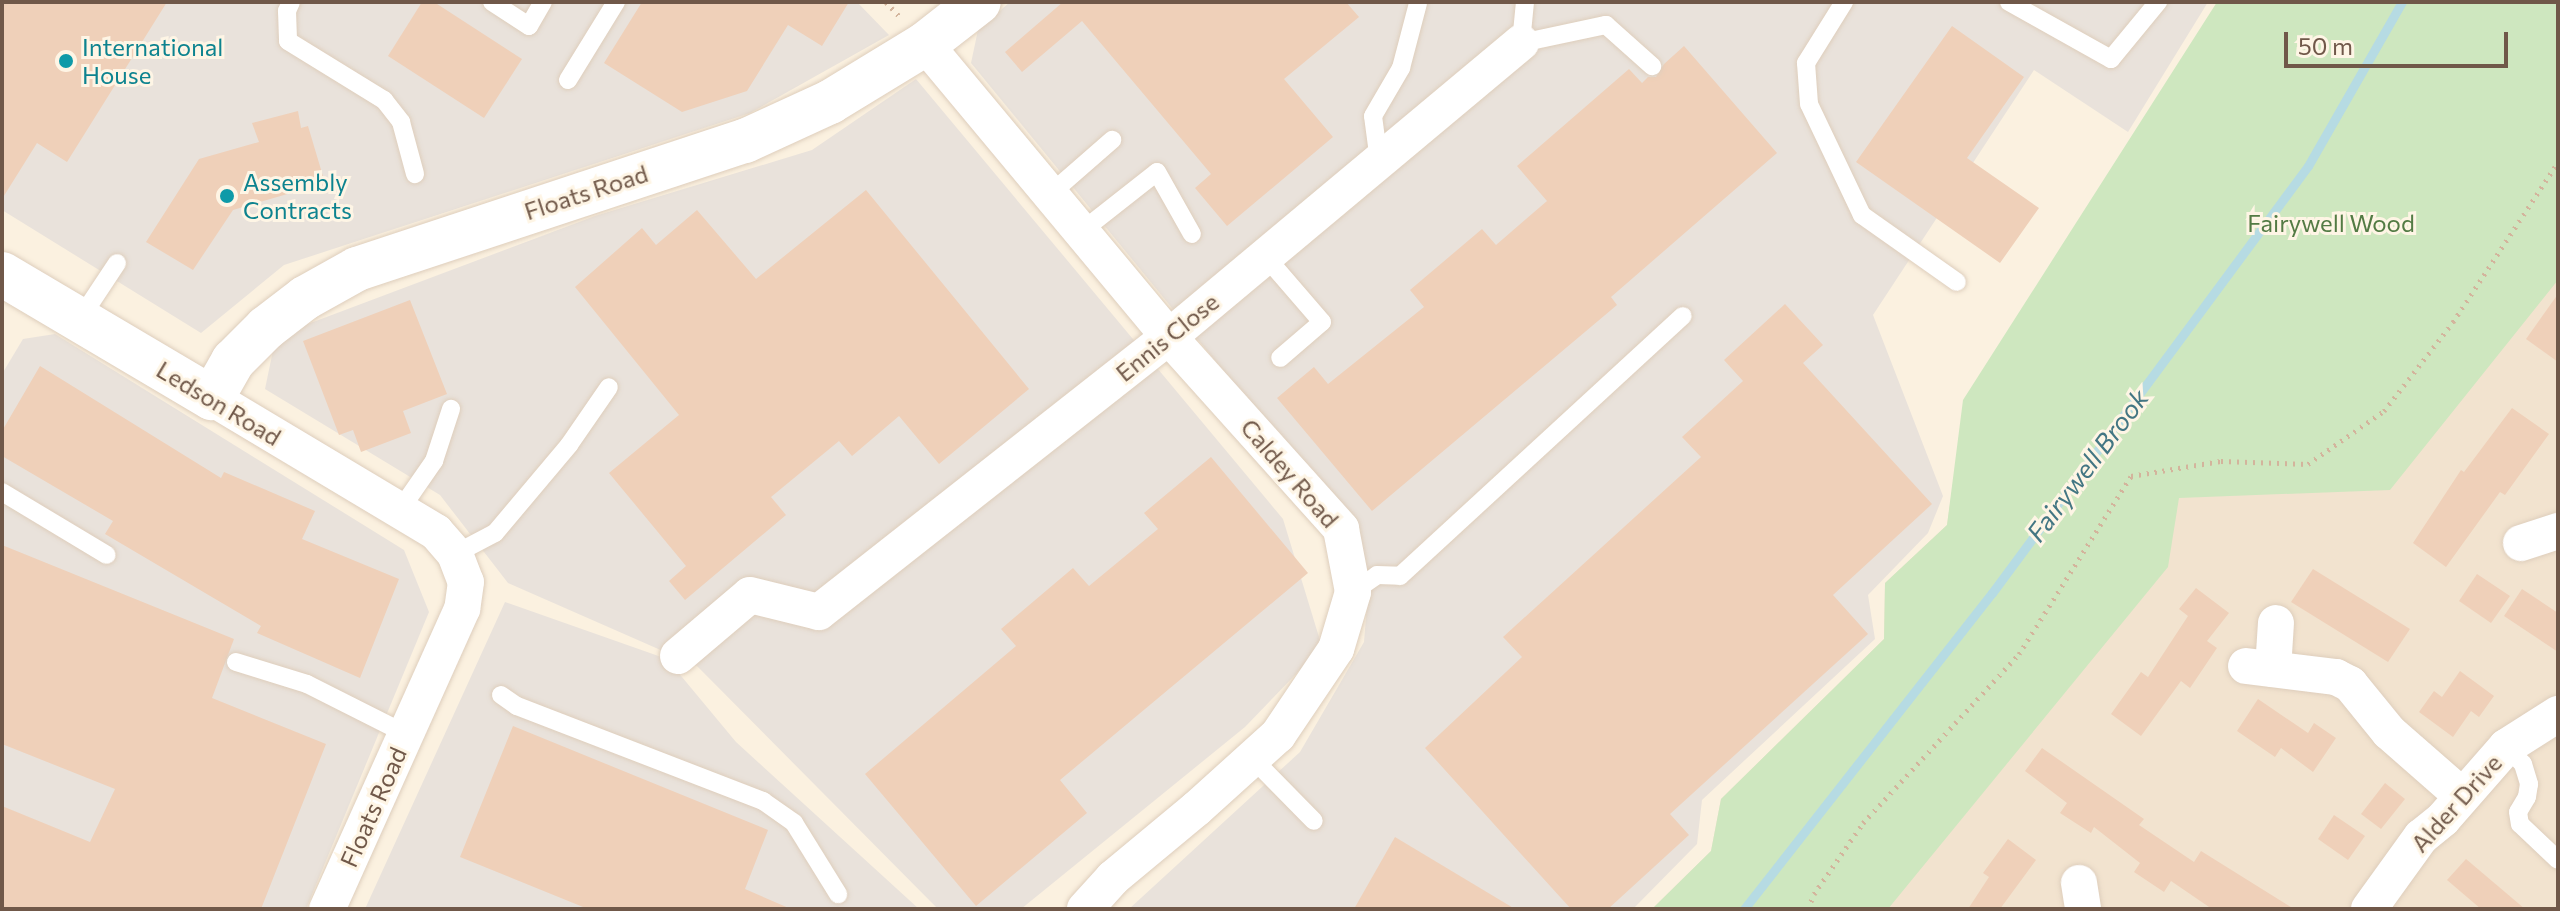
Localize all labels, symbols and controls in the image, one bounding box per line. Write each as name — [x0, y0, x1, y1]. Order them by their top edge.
scale bar — [2288, 16, 2512, 66]
text: 50 m — [2298, 31, 2353, 60]
place label: International House — [82, 33, 223, 89]
marker: International House — [57, 52, 75, 70]
street label: Floats Road — [521, 159, 651, 225]
place label: Assembly Contracts — [243, 168, 352, 224]
marker: Assembly Contracts — [218, 187, 236, 205]
park label: Fairywell Wood — [2247, 209, 2415, 237]
street label: Ennis Close — [1110, 287, 1224, 387]
street label: Ledson Road — [152, 355, 286, 451]
water label: Fairywell Brook — [2020, 383, 2154, 547]
street label: Caldey Road — [1235, 413, 1345, 533]
street label: Floats Road — [334, 743, 412, 871]
street label: Alder Drive — [2405, 748, 2507, 858]

